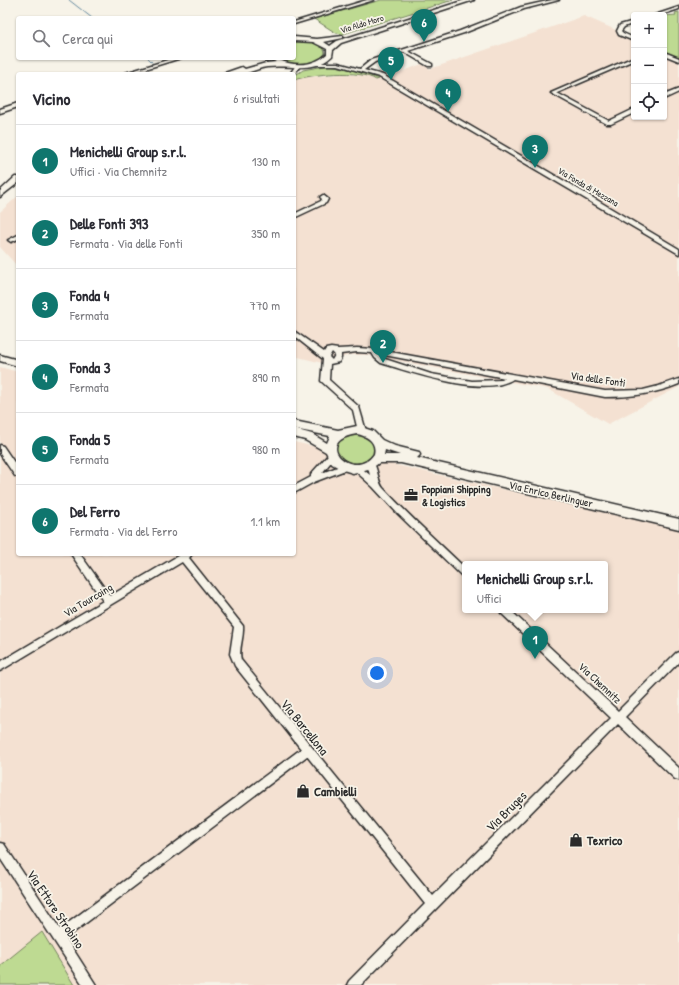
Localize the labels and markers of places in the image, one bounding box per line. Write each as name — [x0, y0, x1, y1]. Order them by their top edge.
pin: 6 — [411, 9, 437, 42]
pin: 5 — [378, 47, 404, 80]
pin: 4 — [435, 79, 461, 112]
pin: 3 — [522, 135, 548, 168]
pin: 2 — [370, 330, 396, 363]
place label: Foppiani Shipping & Logistics — [421, 482, 491, 510]
office icon: Foppiani Shipping & Logistics — [403, 487, 419, 503]
pin: 1 — [522, 626, 548, 659]
place label: Cambielli — [314, 782, 357, 800]
shop icon: Cambielli — [295, 783, 311, 799]
place label: Texrico — [586, 831, 623, 849]
shop icon: Texrico — [568, 832, 584, 848]

